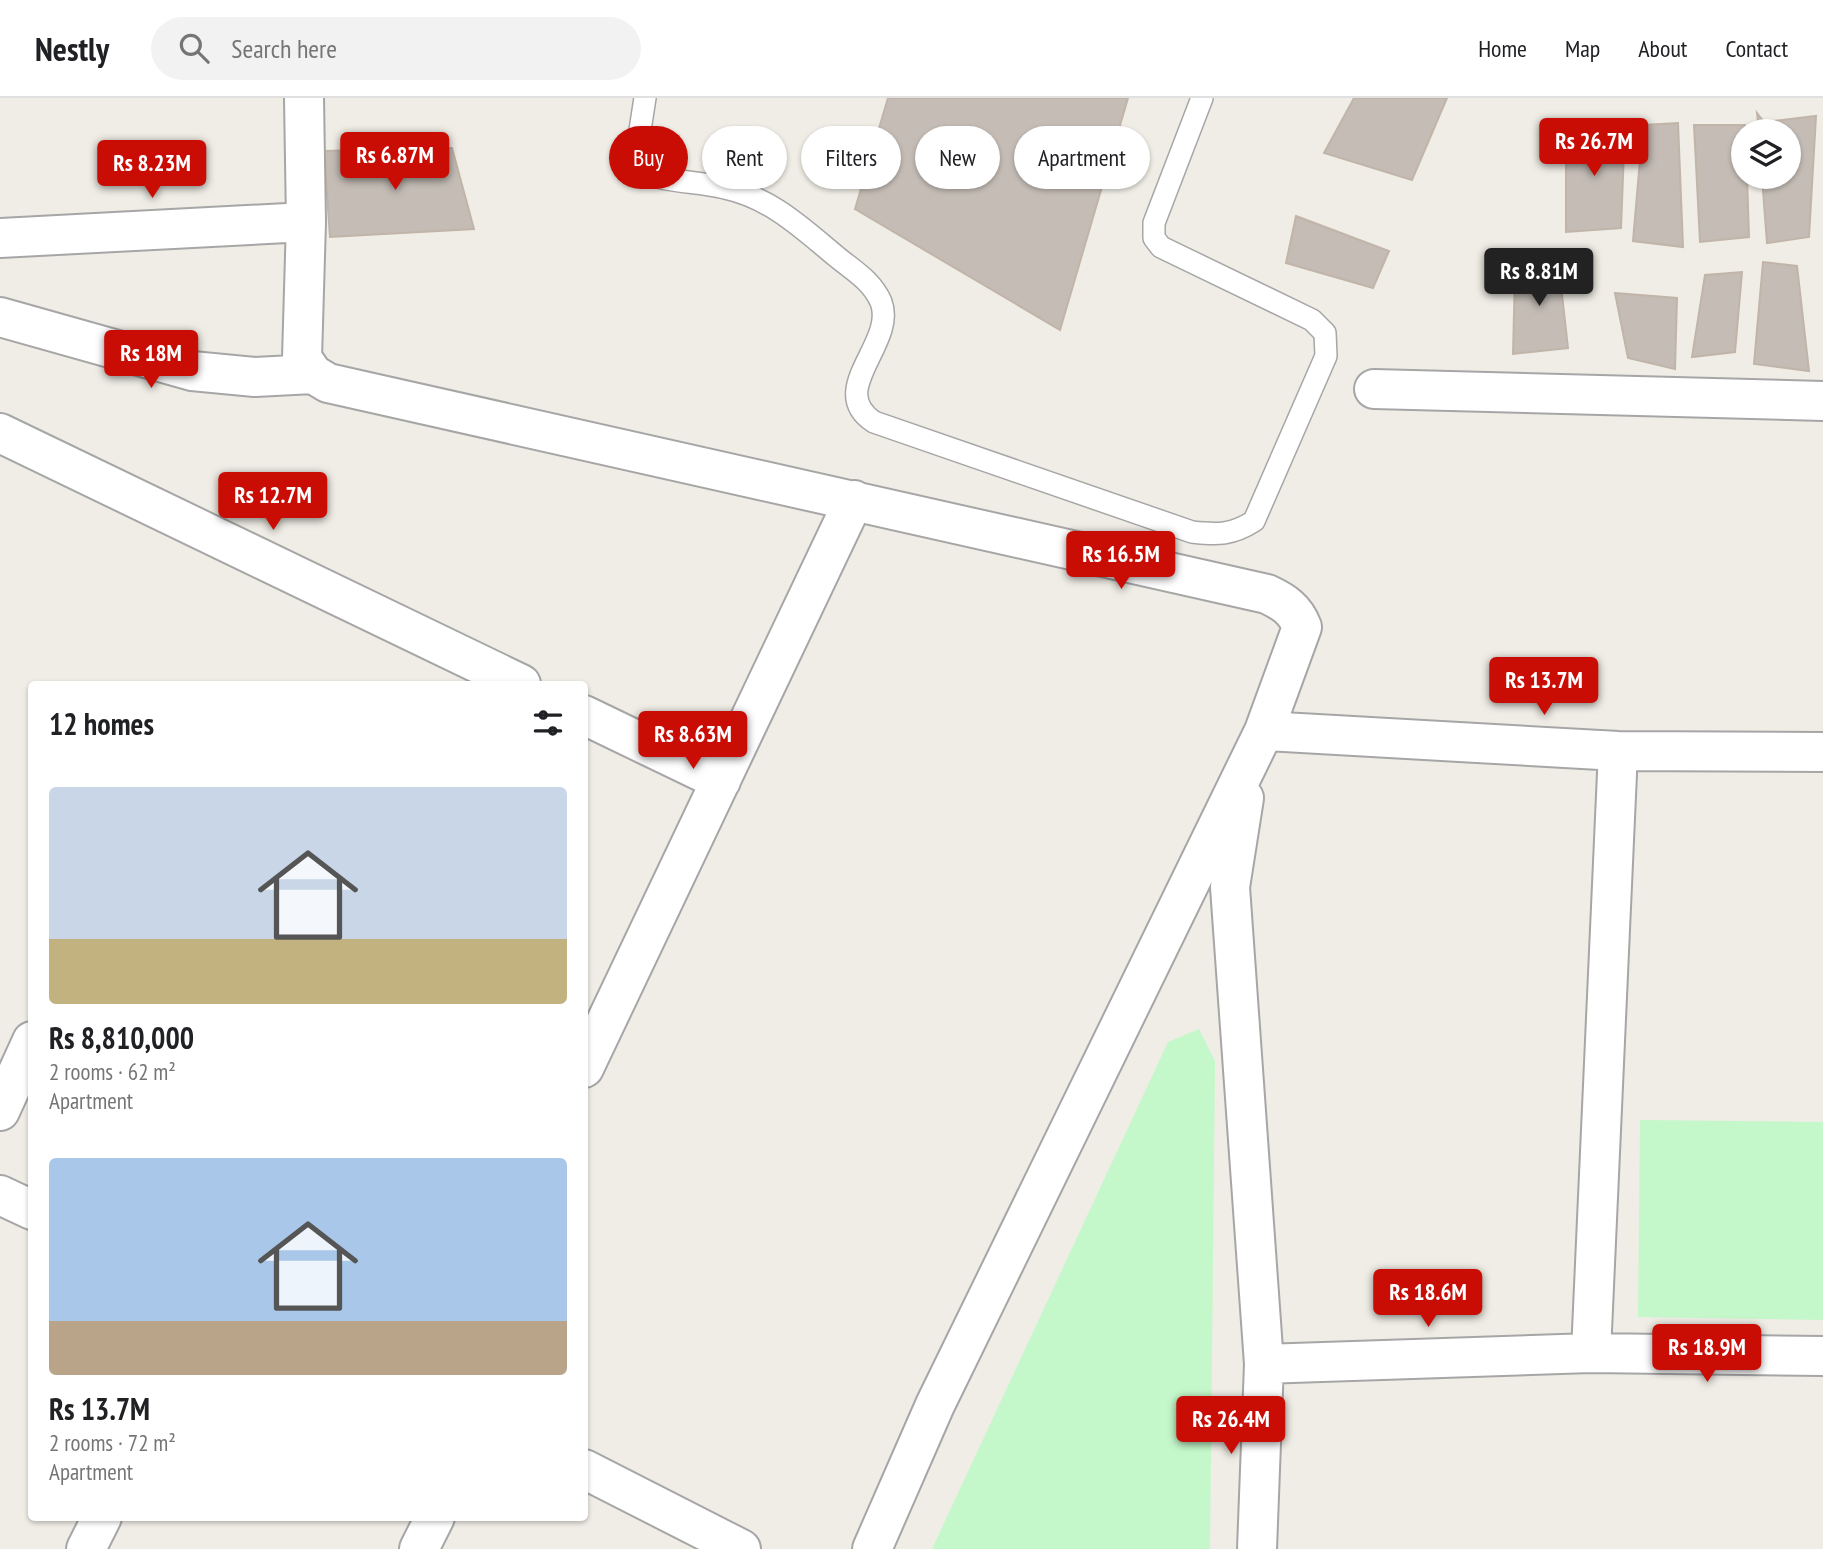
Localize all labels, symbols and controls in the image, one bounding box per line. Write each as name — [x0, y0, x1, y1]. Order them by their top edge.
search box — [151, 17, 641, 80]
text: Nestly — [35, 27, 109, 70]
icon: search — [175, 29, 213, 67]
text: Search here — [231, 32, 337, 65]
text: Home — [1478, 33, 1527, 64]
text: Map — [1565, 33, 1600, 64]
text: About — [1638, 33, 1687, 64]
text: Contact — [1725, 33, 1788, 64]
pin: Rs 26.7M — [1522, 118, 1666, 178]
map controls — [1731, 119, 1801, 189]
button: layers — [1731, 119, 1801, 189]
chip: Buy — [609, 126, 688, 189]
chip: Rent — [702, 126, 787, 189]
chip: Filters — [801, 126, 901, 189]
chip: New — [915, 126, 1000, 189]
chip: Apartment — [1014, 126, 1150, 189]
text: Rs 26.7M — [1555, 126, 1633, 155]
pin: Rs 6.87M — [323, 132, 467, 192]
pin: Rs 8.23M — [80, 140, 224, 200]
text: Rs 6.87M — [356, 140, 434, 169]
text: Rs 8.23M — [113, 148, 191, 177]
pin: Rs 8.81M — [1467, 248, 1611, 308]
text: Rs 8.81M — [1500, 256, 1578, 285]
pin: Rs 18M — [94, 330, 208, 390]
text: Rs 18M — [120, 338, 182, 367]
pin: Rs 12.7M — [201, 472, 345, 532]
text: Rs 12.7M — [234, 480, 312, 509]
pin: Rs 16.5M — [1049, 532, 1193, 591]
text: Rs 16.5M — [1082, 539, 1160, 568]
pin: Rs 13.7M — [1472, 658, 1616, 717]
text: Rs 13.7M — [1505, 665, 1583, 694]
text: 12 homes — [49, 704, 154, 743]
icon: filters — [529, 704, 567, 742]
pin: Rs 8.63M — [621, 712, 765, 771]
text: Rs 8.63M — [654, 719, 732, 748]
icon: home — [245, 832, 371, 958]
text: Rs 8,810,000 — [49, 1018, 194, 1057]
text: 2 rooms · 62 m² — [49, 1057, 176, 1086]
text: Apartment — [49, 1086, 133, 1115]
icon: home — [245, 1203, 371, 1329]
pin: Rs 18.6M — [1356, 1270, 1500, 1329]
text: Rs 18.6M — [1389, 1277, 1467, 1306]
pin: Rs 18.9M — [1635, 1324, 1779, 1384]
text: Rs 18.9M — [1668, 1332, 1746, 1361]
text: Rs 13.7M — [49, 1389, 150, 1428]
pin: Rs 26.4M — [1159, 1396, 1303, 1456]
text: Rs 26.4M — [1192, 1404, 1270, 1433]
text: 2 rooms · 72 m² — [49, 1428, 176, 1457]
text: Apartment — [49, 1457, 133, 1486]

